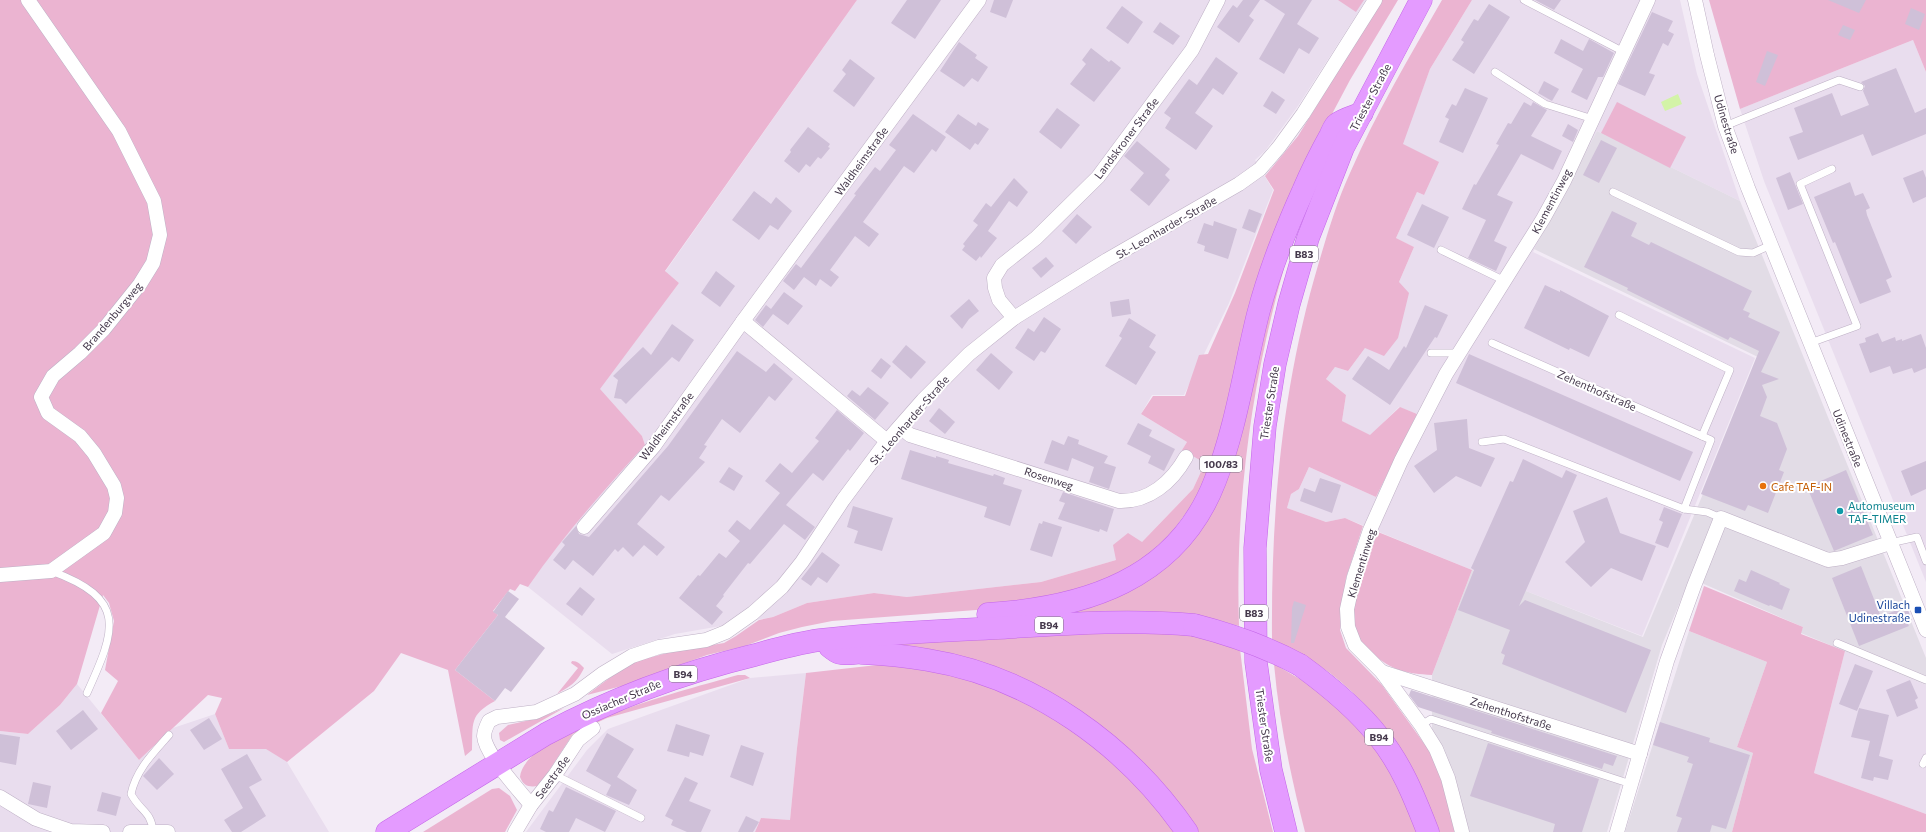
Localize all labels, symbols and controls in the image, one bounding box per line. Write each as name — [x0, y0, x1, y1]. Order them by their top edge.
street label: Triester Straße — [1347, 61, 1393, 133]
street label: Udinestraße — [1712, 93, 1742, 155]
street label: Landskroner Straße — [1091, 95, 1161, 181]
street label: Waldheimstraße — [832, 124, 890, 198]
street label: Klementinweg — [1528, 166, 1574, 236]
street label: St.-Leonharder-Straße — [1113, 193, 1219, 261]
road number: B83 — [1290, 246, 1318, 262]
street label: Brandenburgweg — [80, 279, 144, 353]
street label: Triester Straße — [1257, 365, 1281, 441]
street label: Zehenthofstraße — [1555, 367, 1639, 413]
street label: St.-Leonharder-Straße — [867, 373, 951, 467]
street label: Waldheimstraße — [636, 389, 696, 463]
street label: Udinestraße — [1830, 407, 1866, 469]
road number: 100/83 — [1200, 456, 1242, 472]
street label: Rosenweg — [1023, 464, 1075, 492]
place label: Cafe TAF-IN — [1771, 480, 1832, 493]
marker: Cafe TAF-IN — [1758, 481, 1768, 491]
place label: Automuseum TAF-TIMER — [1848, 499, 1915, 525]
marker: Automuseum TAF-TIMER — [1835, 506, 1845, 516]
street label: Klementinweg — [1344, 527, 1378, 599]
place label: Villach Udinestraße — [1849, 598, 1910, 624]
road number: B83 — [1240, 605, 1268, 621]
marker: Villach Udinestraße — [1913, 605, 1923, 615]
road number: B94 — [1035, 617, 1063, 633]
road number: B94 — [669, 666, 697, 682]
street label: Ossiacher Straße — [579, 676, 663, 722]
street label: Triester Straße — [1253, 687, 1277, 763]
street label: Zehenthofstraße — [1469, 694, 1554, 732]
road number: B94 — [1365, 729, 1393, 745]
street label: Seestraße — [532, 753, 572, 801]

